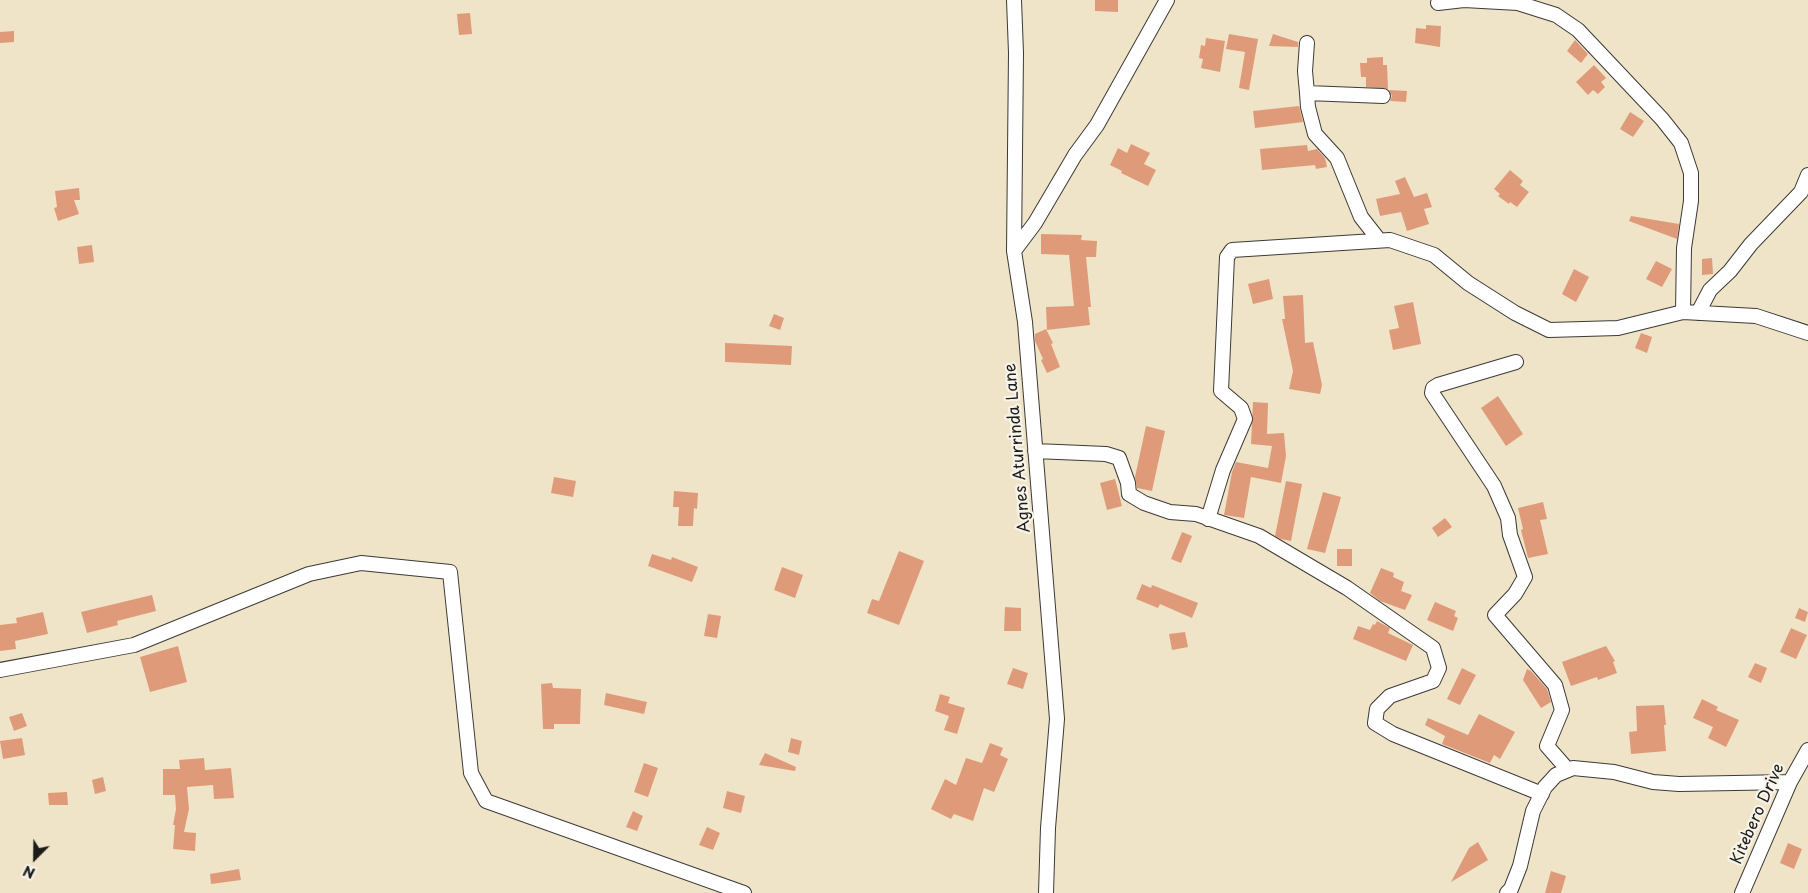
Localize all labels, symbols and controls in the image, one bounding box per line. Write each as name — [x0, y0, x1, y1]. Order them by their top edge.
street label: Agnes Aturrinda Lane — [1001, 362, 1035, 534]
street label: Kitebero Drive — [1727, 761, 1789, 867]
north arrow — [10, 833, 60, 883]
text: N — [20, 860, 38, 884]

